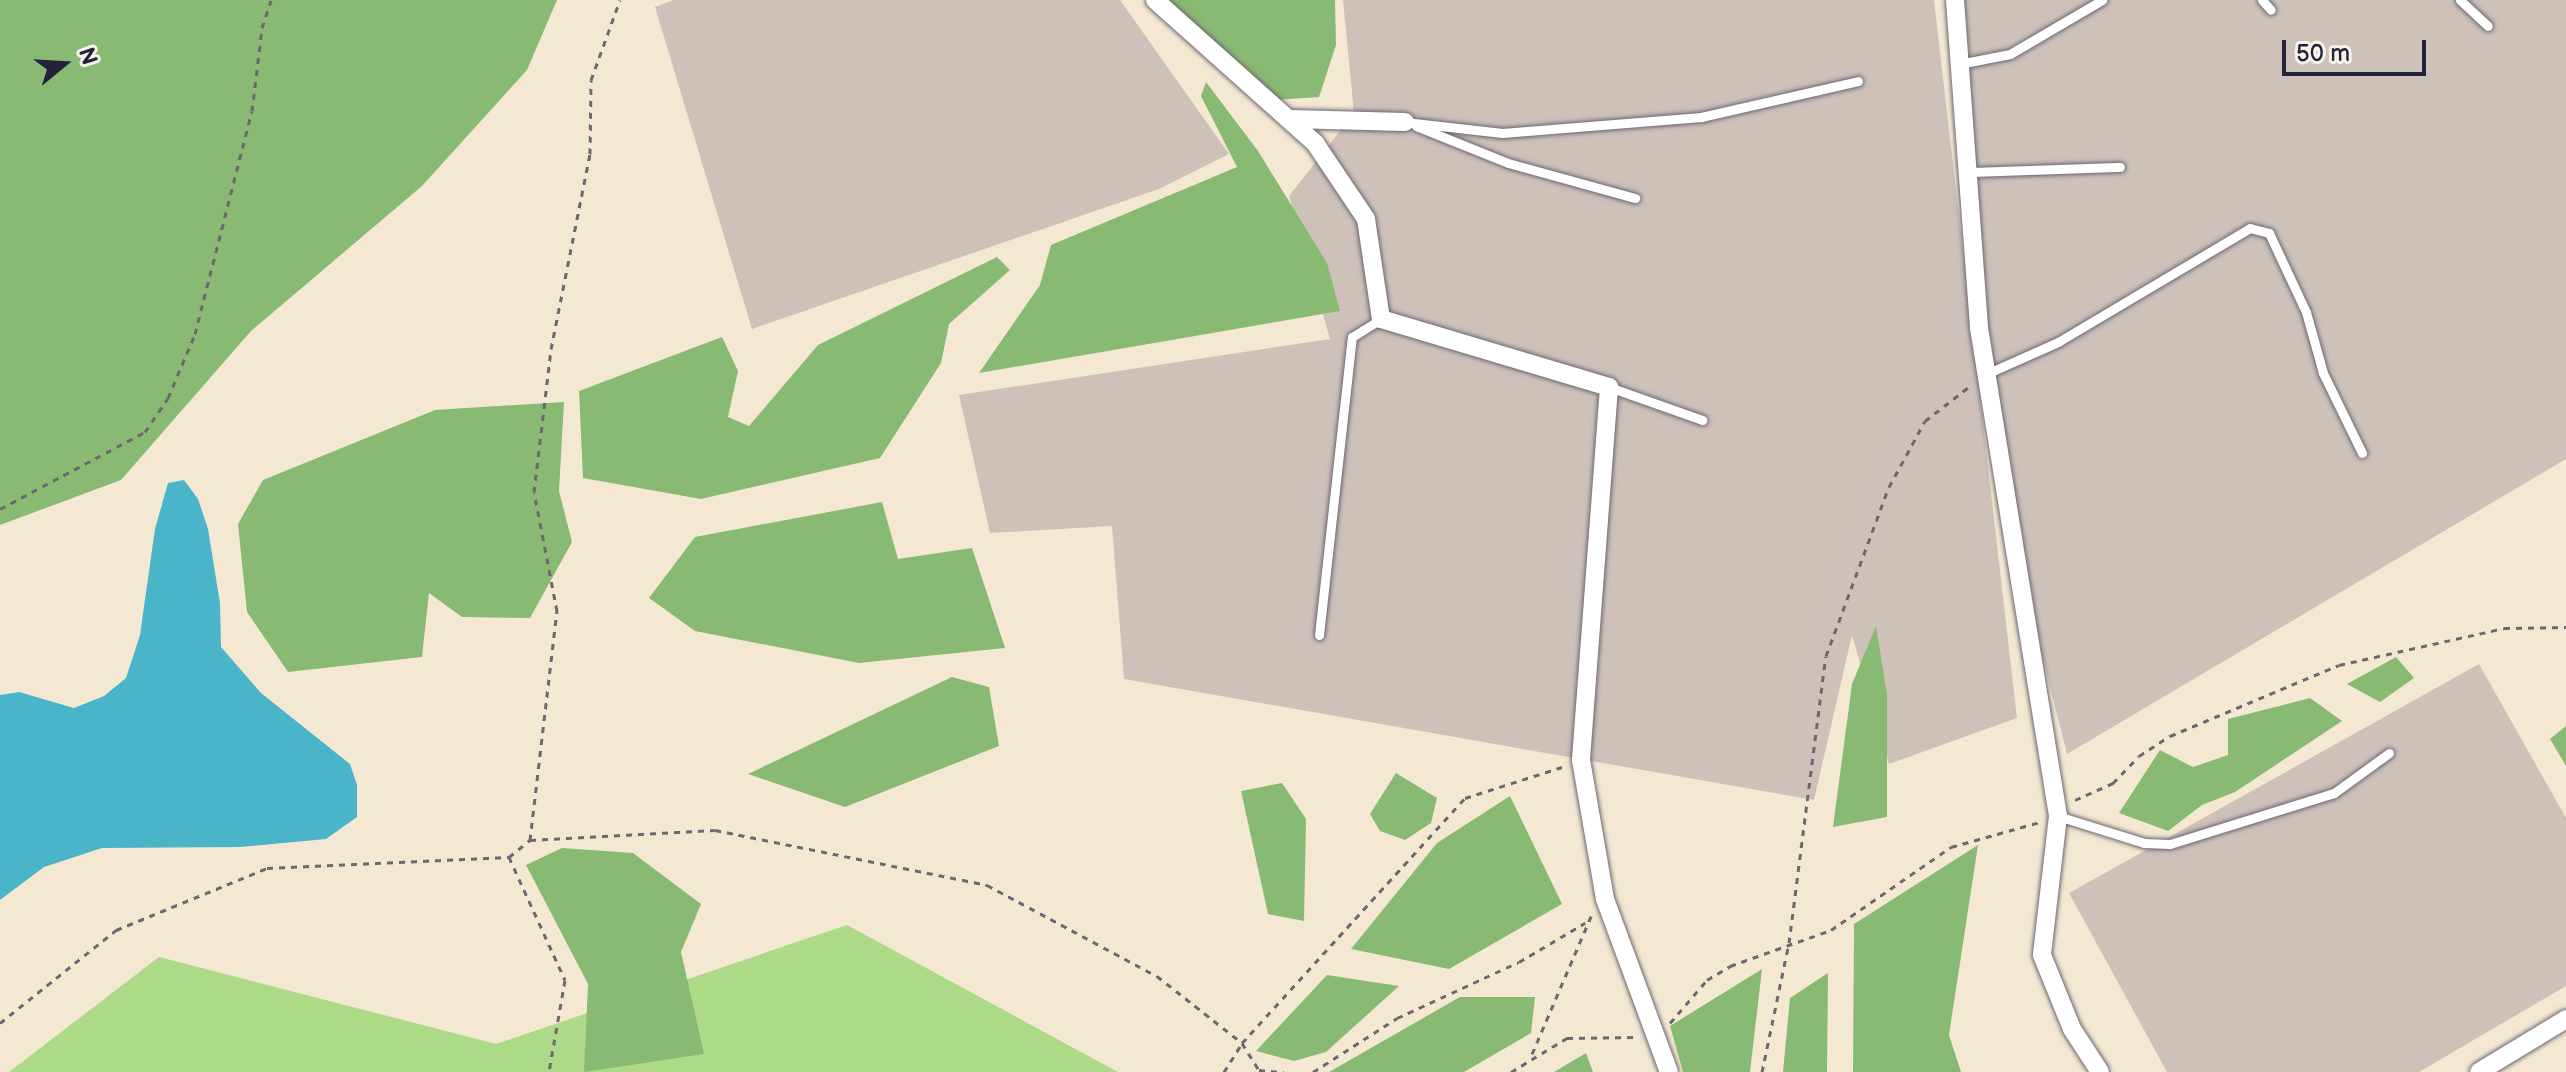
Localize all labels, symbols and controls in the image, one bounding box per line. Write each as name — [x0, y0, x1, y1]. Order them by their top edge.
north arrow — [24, 24, 104, 104]
scale bar — [2286, 24, 2430, 74]
text: 50 m — [2296, 39, 2350, 68]
text: N — [72, 44, 103, 68]

